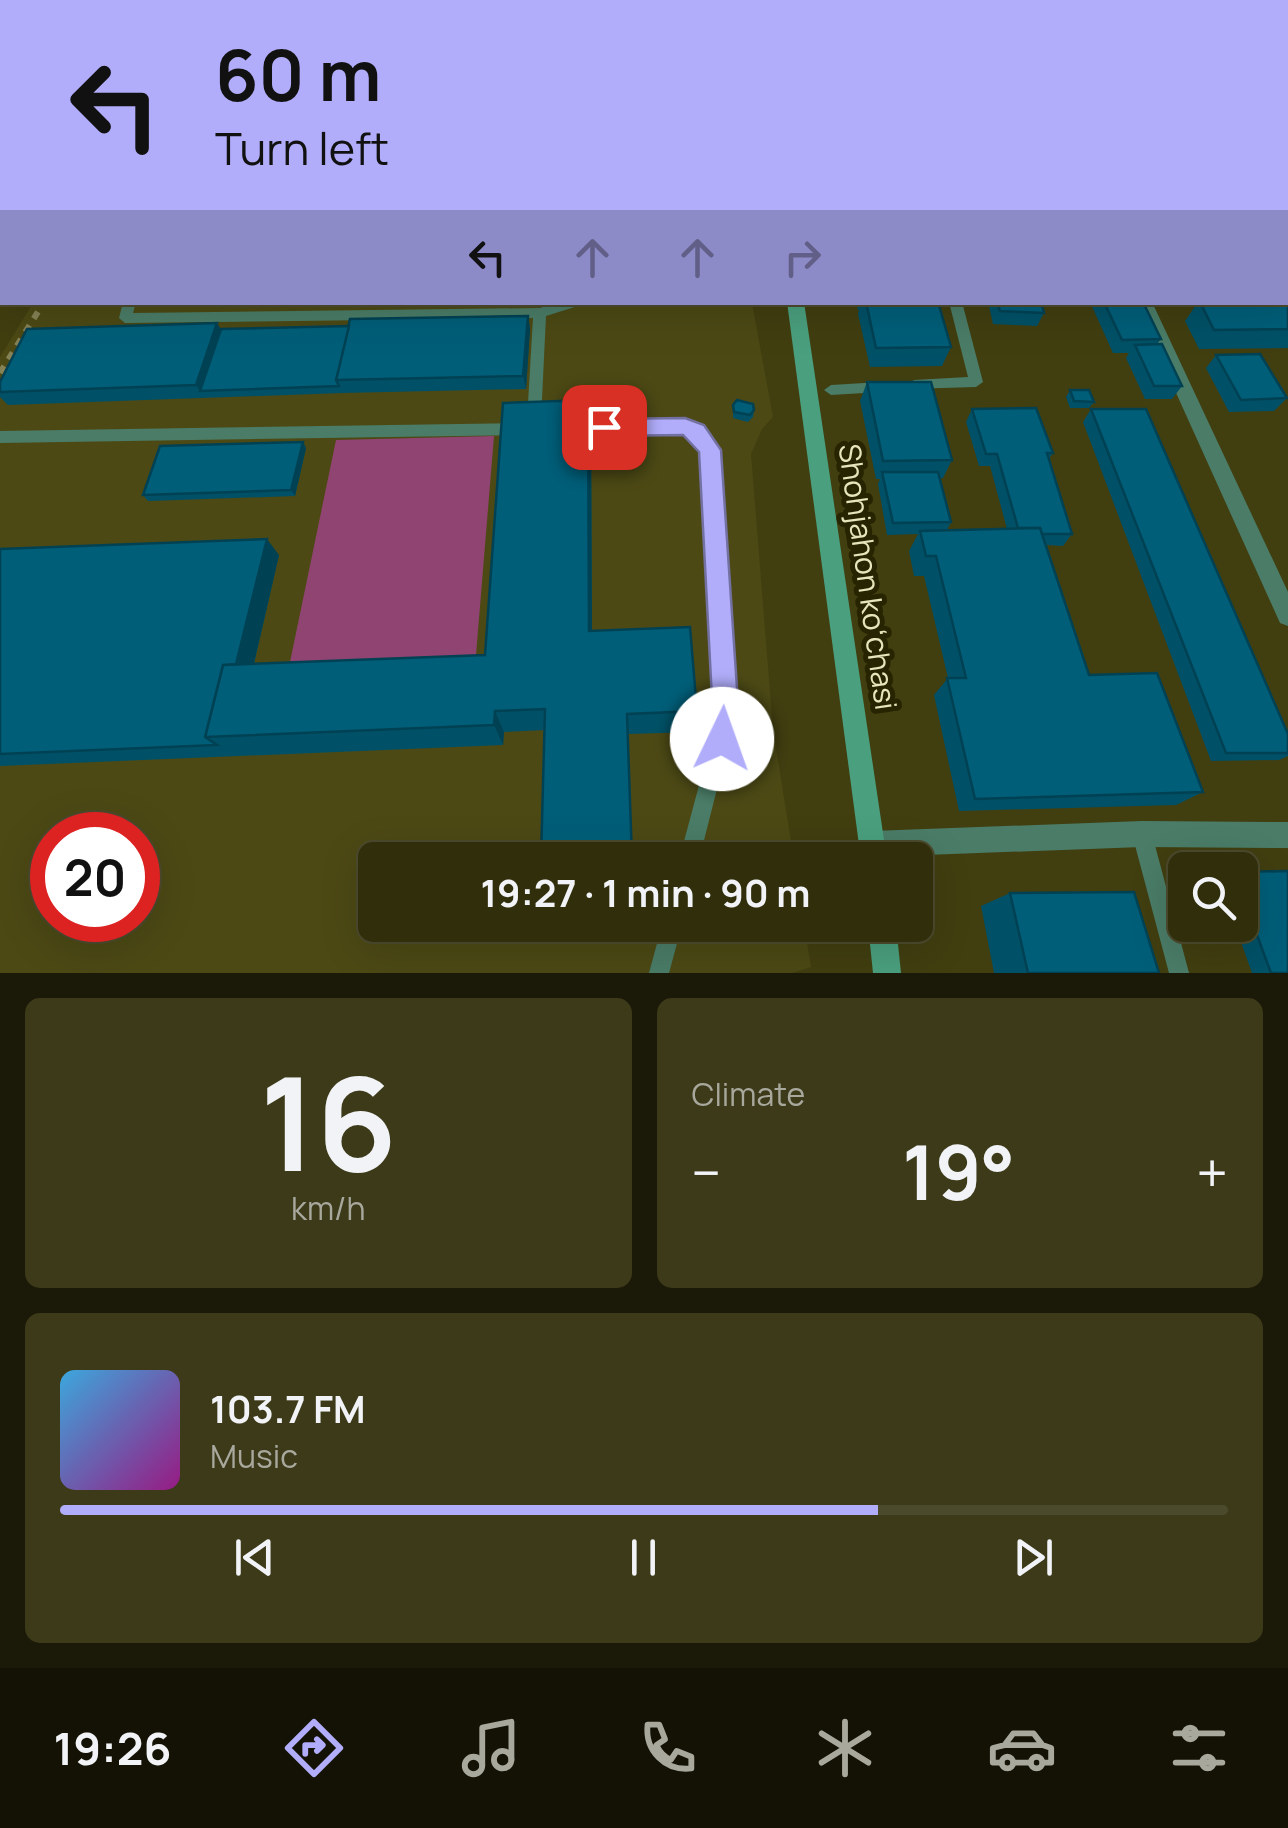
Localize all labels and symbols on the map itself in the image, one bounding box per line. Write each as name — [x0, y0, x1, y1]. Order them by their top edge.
pin — [562, 385, 647, 470]
street label: Shohjahon koʻchasi — [830, 441, 907, 712]
position arrow — [670, 687, 774, 791]
speed limit sign: 20 — [30, 812, 160, 942]

